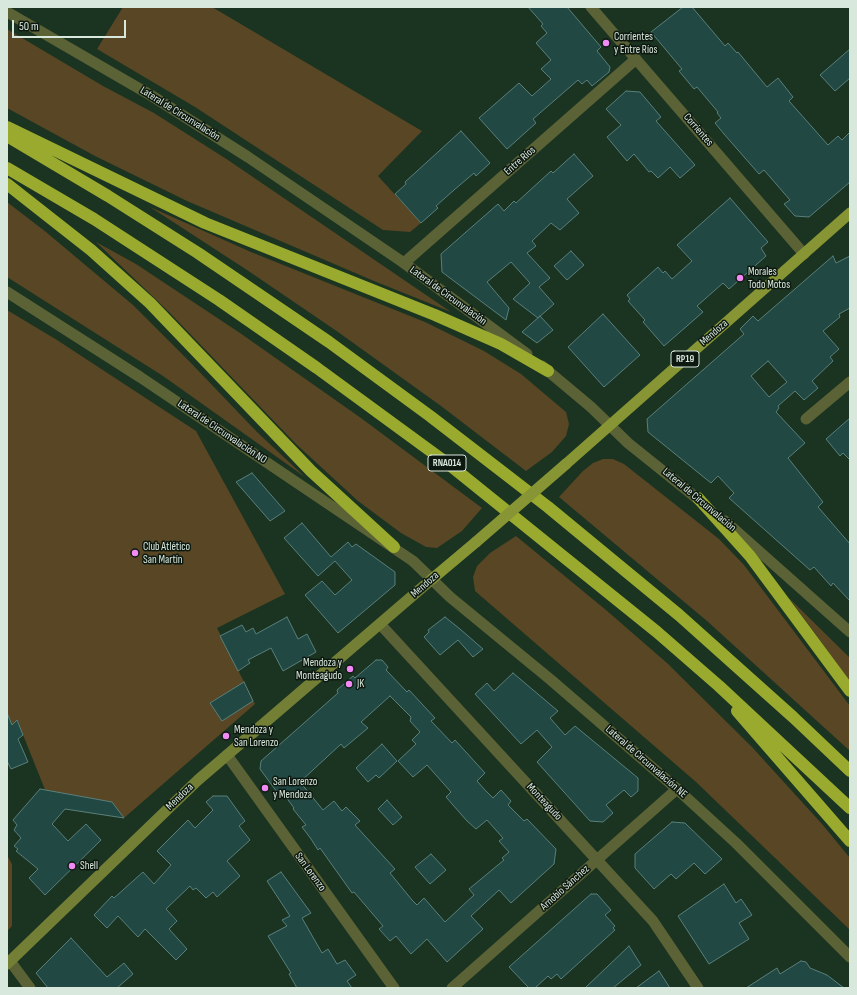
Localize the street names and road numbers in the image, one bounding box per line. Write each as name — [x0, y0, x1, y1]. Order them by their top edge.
street label: Lateral de Circunvalación — [137, 84, 223, 144]
street label: Corrientes — [680, 111, 716, 149]
street label: Entre Ríos — [502, 144, 538, 178]
street label: Lateral de Circunvalación — [407, 264, 489, 328]
street label: Mendoza — [697, 317, 731, 349]
road number: RP19 — [671, 351, 699, 367]
street label: Lateral de Circunvalación NO — [175, 397, 269, 467]
road number: RNA014 — [428, 455, 466, 471]
street label: Lateral de Circunvalación — [659, 465, 739, 535]
street label: Mendoza — [408, 569, 442, 601]
street label: Lateral de Circunvalación NE — [602, 723, 690, 801]
street label: Mendoza — [164, 781, 196, 813]
street label: Monteagudo — [524, 781, 564, 823]
street label: San Lorenzo — [292, 850, 328, 894]
street label: Arnobio Sánchez — [538, 863, 592, 913]

